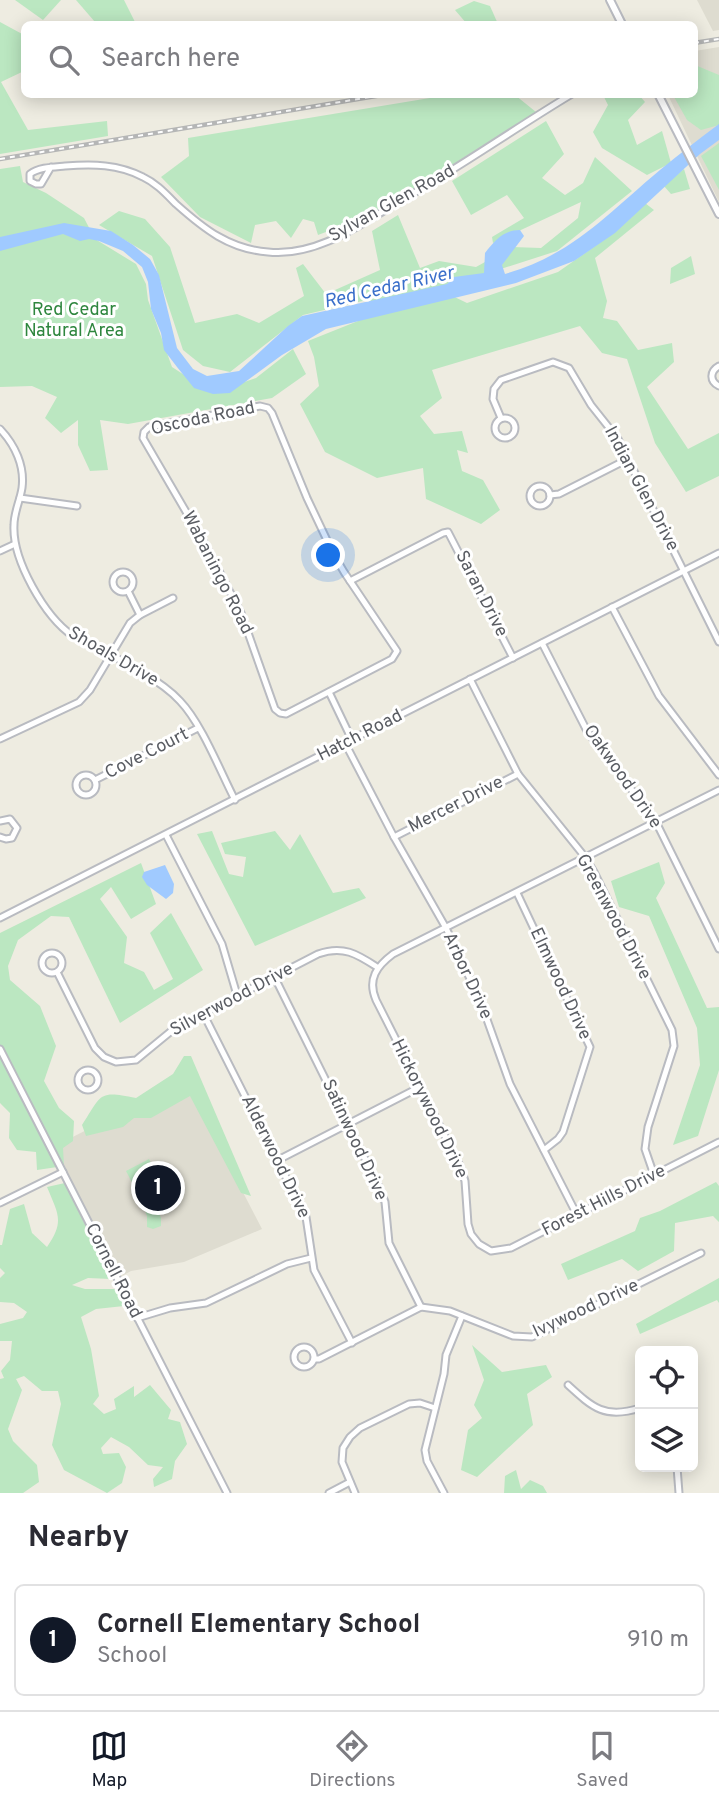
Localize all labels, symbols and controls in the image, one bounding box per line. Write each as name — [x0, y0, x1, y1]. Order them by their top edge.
search box — [21, 21, 698, 98]
icon: search — [45, 41, 83, 79]
text: Search here — [101, 43, 240, 76]
street label: Sylvan Glen Road — [325, 160, 459, 248]
water label: Red Cedar River — [322, 261, 458, 315]
park label: Red Cedar Natural Area — [24, 299, 124, 343]
street label: Oscoda Road — [149, 397, 257, 441]
street label: Indian Glen Drive — [598, 423, 684, 555]
street label: Wabaningo Road — [176, 507, 258, 639]
your location — [311, 538, 345, 572]
street label: Saran Drive — [449, 547, 513, 641]
street label: Shoals Drive — [64, 622, 162, 692]
street label: Hatch Road — [313, 705, 407, 767]
street label: Oakwood Drive — [578, 720, 666, 834]
street label: Cove Court — [101, 723, 193, 785]
street label: Mercer Drive — [405, 771, 507, 839]
street label: Greenwood Drive — [570, 850, 656, 984]
street label: Elmwood Drive — [524, 924, 596, 1044]
street label: Arbor Drive — [437, 929, 497, 1023]
street label: Silverwood Drive — [166, 958, 298, 1042]
street label: Hickorywood Drive — [385, 1036, 473, 1182]
street label: Satinwood Drive — [316, 1076, 392, 1204]
street label: Alderwood Drive — [235, 1092, 315, 1222]
street label: Forest Hills Drive — [538, 1160, 670, 1242]
pin: 1 — [135, 1162, 181, 1214]
street label: Cornell Road — [79, 1219, 147, 1323]
street label: Ivywood Drive — [529, 1274, 643, 1344]
map controls — [635, 1346, 698, 1472]
button: locate — [635, 1346, 698, 1409]
button: layers — [635, 1409, 698, 1472]
text: Nearby — [28, 1520, 129, 1557]
text: Cornell Elementary School — [97, 1609, 420, 1642]
text: 1 — [48, 1626, 58, 1655]
text: 910 m — [627, 1626, 689, 1655]
text: School — [97, 1642, 167, 1671]
tab: Map — [90, 1727, 128, 1793]
tab: Directions — [309, 1727, 396, 1793]
tab: Saved — [576, 1727, 629, 1793]

